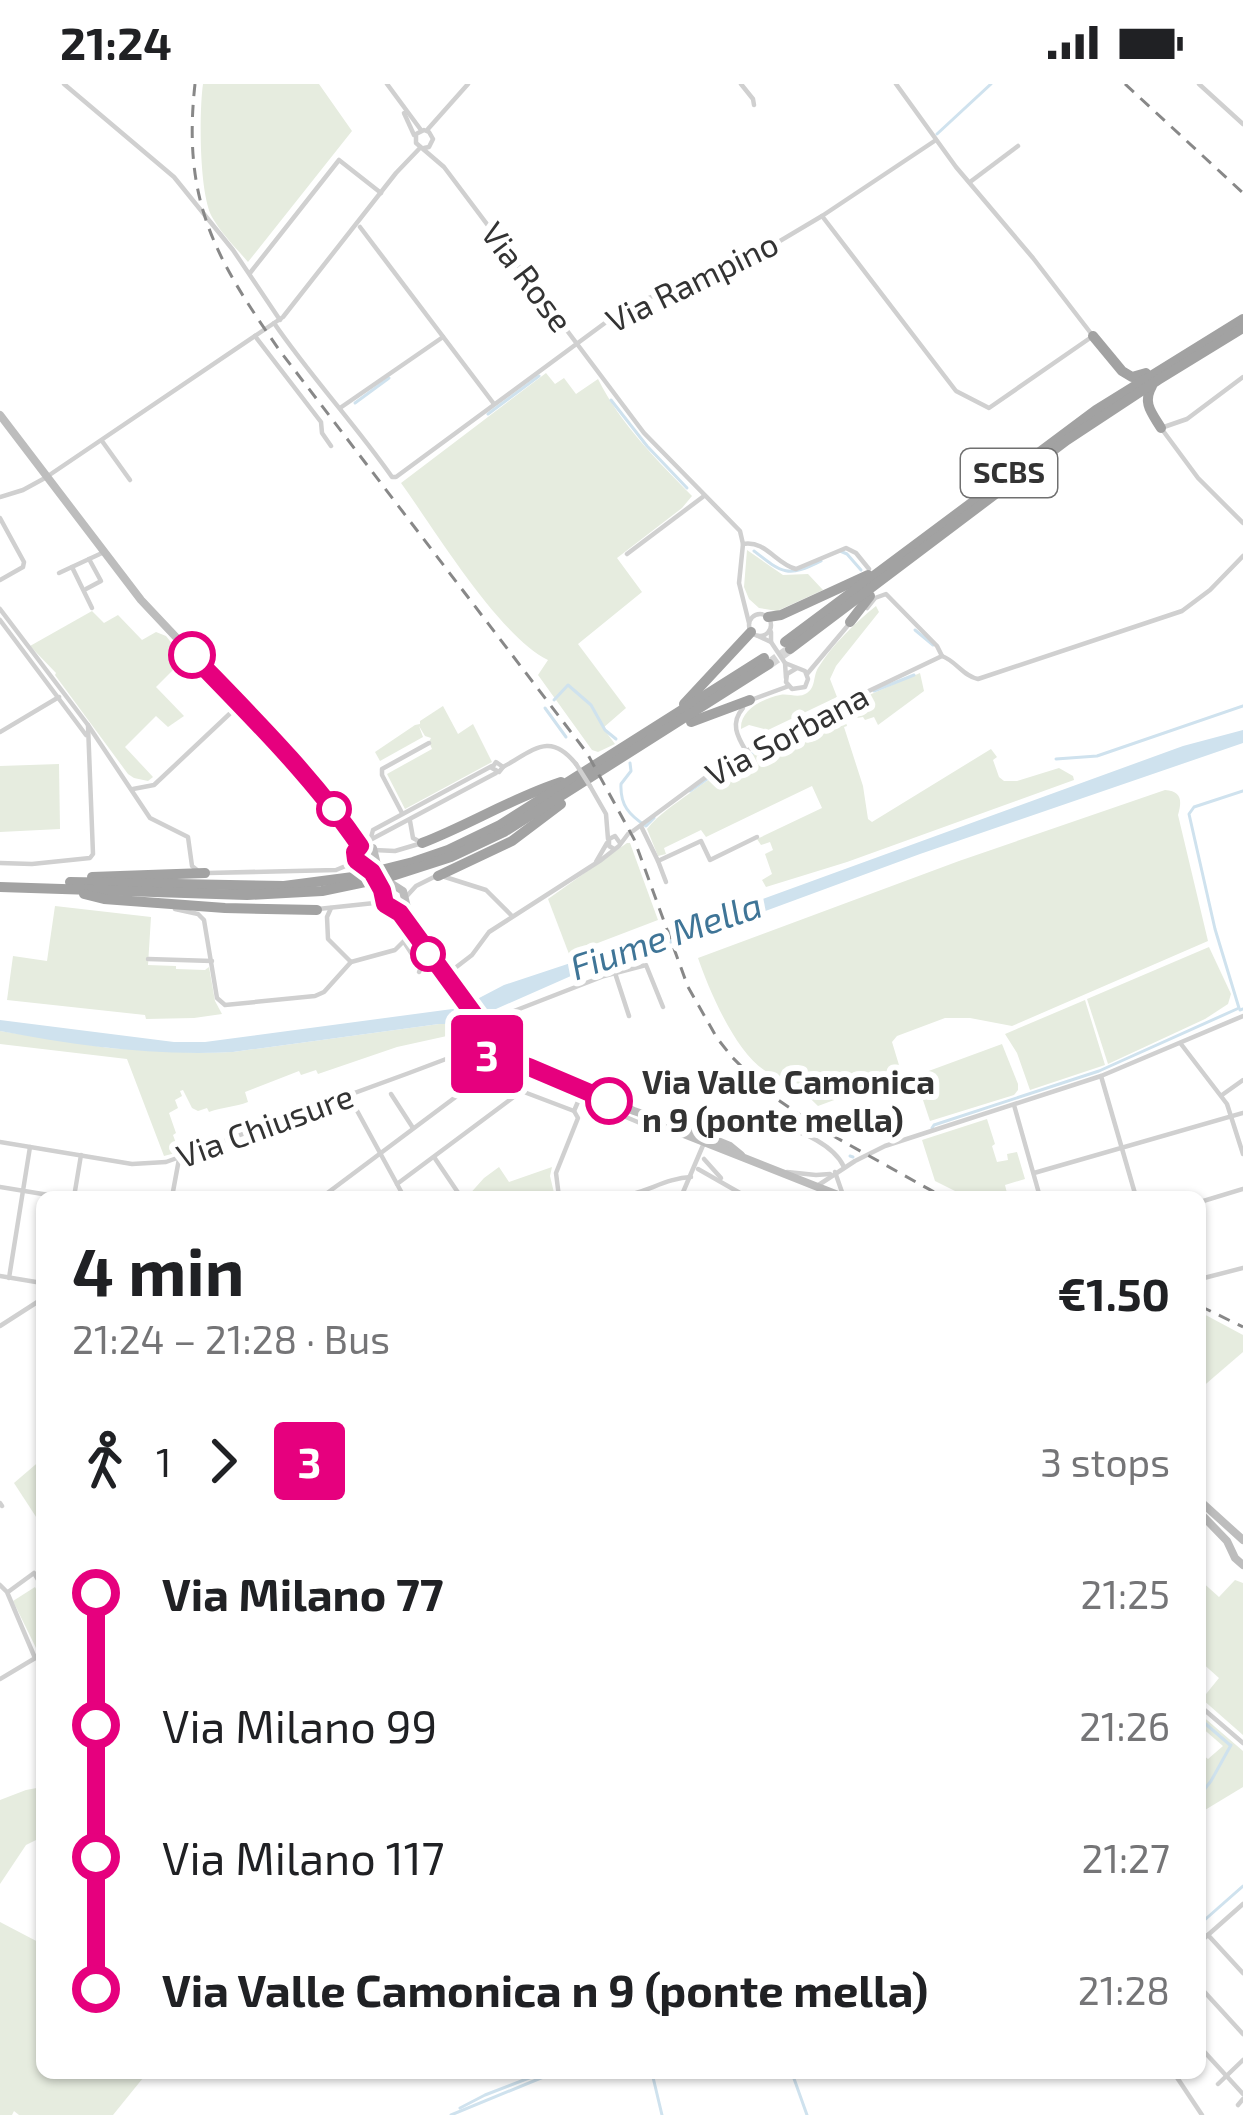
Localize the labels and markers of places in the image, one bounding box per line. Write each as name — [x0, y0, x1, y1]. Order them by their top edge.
unlabelled marker — [170, 633, 214, 677]
unlabelled marker — [318, 793, 350, 825]
unlabelled marker — [412, 938, 444, 970]
place label: Via Valle Camonica n 9 (ponte mella) — [642, 1061, 935, 1139]
marker: Via Valle Camonica n 9 (ponte mella) — [587, 1079, 631, 1123]

